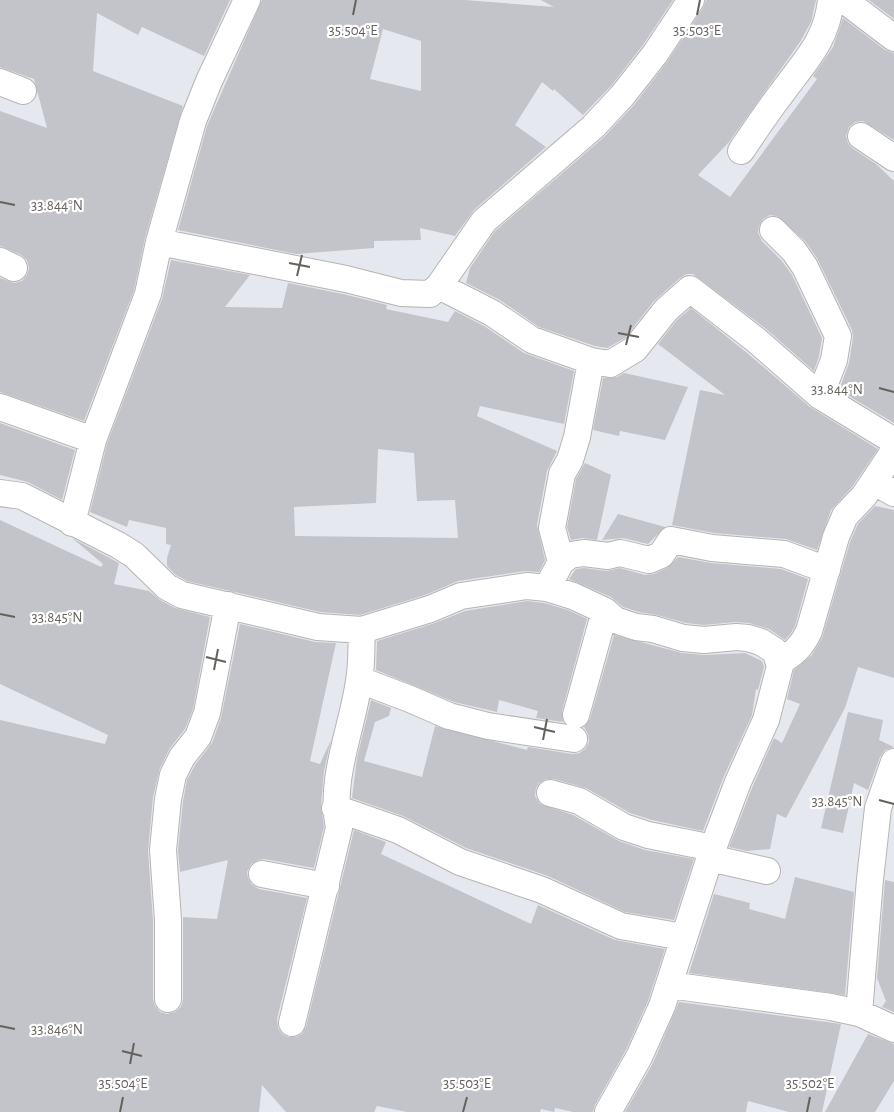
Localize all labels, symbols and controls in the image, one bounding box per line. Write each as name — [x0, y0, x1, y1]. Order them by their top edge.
text: 35.504°E — [329, 23, 377, 38]
text: 35.503°E — [673, 23, 721, 38]
text: 33.844°N — [31, 198, 83, 213]
text: 33.844°N — [811, 382, 863, 397]
text: 33.845°N — [31, 610, 83, 625]
text: 33.845°N — [811, 794, 863, 809]
text: 33.846°N — [31, 1022, 83, 1037]
text: 35.504°E — [99, 1076, 147, 1091]
text: 35.503°E — [443, 1076, 491, 1091]
text: 35.502°E — [786, 1076, 834, 1091]

